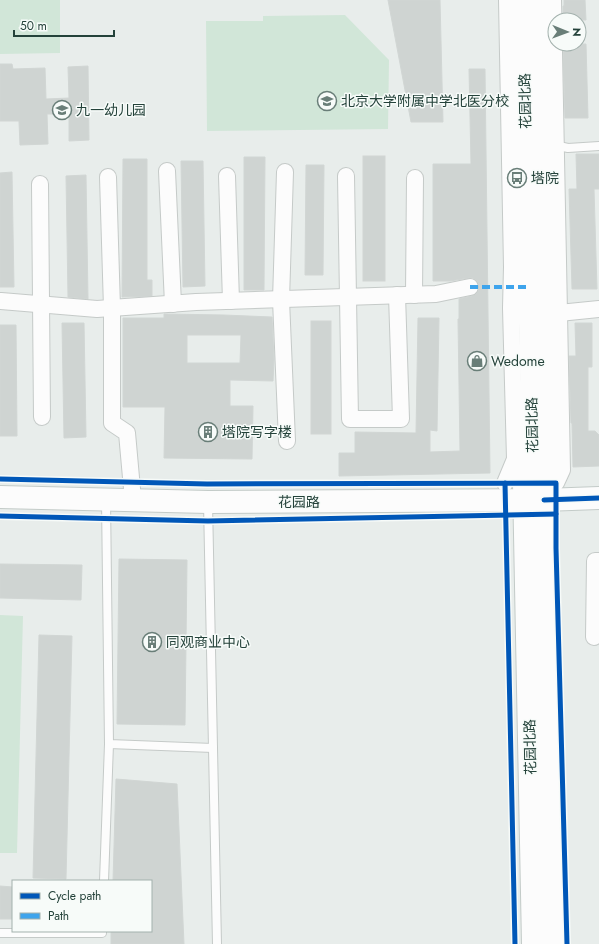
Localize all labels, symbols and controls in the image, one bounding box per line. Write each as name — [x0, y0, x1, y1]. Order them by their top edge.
scale bar — [14, 12, 114, 38]
north arrow — [547, 12, 587, 52]
text: 50 m — [20, 17, 47, 35]
text: N — [569, 28, 585, 37]
street label: 花园北路 — [515, 73, 535, 129]
school or university icon: 北京大学附属中学北医分校 — [316, 90, 338, 112]
place label: 北京大学附属中学北医分校 — [341, 91, 509, 111]
school or university icon: 九一幼儿园 — [51, 99, 73, 121]
place label: 九一幼儿园 — [76, 100, 146, 120]
bus stop icon: 塔院 — [506, 167, 528, 189]
place label: 塔院 — [531, 168, 559, 188]
shop icon: Wedome — [466, 350, 488, 372]
place label: Wedome — [491, 351, 545, 371]
street label: 花园北路 — [522, 397, 542, 453]
building icon: 塔院写字楼 — [197, 421, 219, 443]
place label: 塔院写字楼 — [222, 422, 292, 442]
street label: 花园路 — [278, 492, 320, 512]
building icon: 同观商业中心 — [141, 631, 163, 653]
place label: 同观商业中心 — [166, 632, 250, 652]
street label: 花园北路 — [520, 719, 540, 775]
legend — [12, 880, 152, 932]
text: Cycle path — [48, 887, 101, 905]
text: Path — [48, 907, 69, 925]

